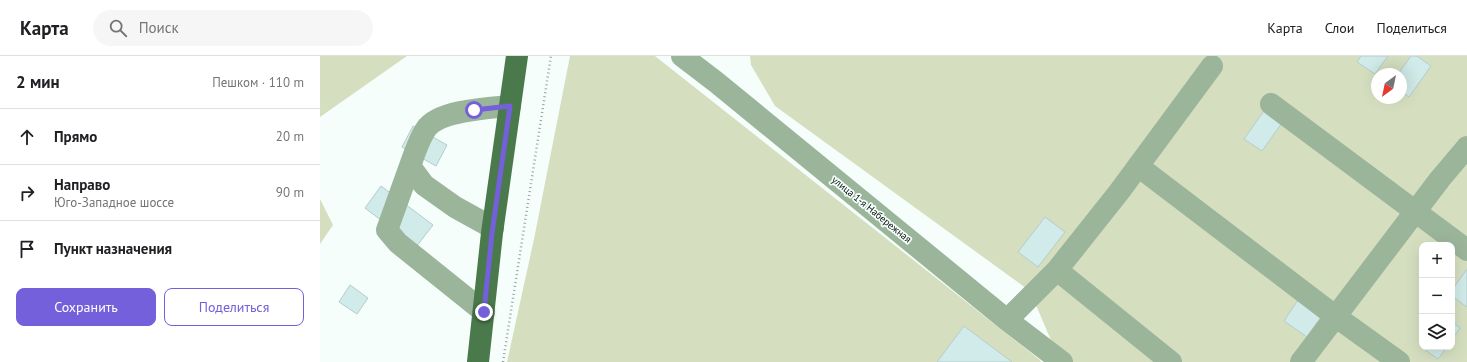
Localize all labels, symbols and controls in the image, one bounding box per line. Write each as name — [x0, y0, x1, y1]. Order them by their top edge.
search box — [93, 10, 373, 46]
text: Карта — [20, 16, 69, 40]
icon: search — [107, 17, 129, 39]
text: Поиск — [139, 18, 179, 37]
text: Карта — [1267, 19, 1303, 37]
text: Слои — [1325, 19, 1354, 37]
text: Поделиться — [1376, 19, 1447, 37]
north arrow — [1371, 68, 1407, 104]
text: 2 мин — [16, 71, 60, 93]
text: Пешком · 110 m — [212, 74, 304, 91]
route start — [465, 101, 483, 119]
icon: ahead — [16, 126, 38, 148]
text: Прямо — [54, 127, 97, 146]
text: 20 m — [276, 128, 304, 145]
street label: улица 1-я Набережная — [829, 173, 914, 246]
text: Направо — [54, 175, 110, 194]
icon: right — [16, 182, 38, 204]
text: 90 m — [276, 184, 304, 201]
text: Юго-Западное шоссе — [54, 194, 174, 211]
icon: arrive — [16, 238, 38, 260]
text: Пункт назначения — [54, 239, 172, 258]
map controls — [1419, 242, 1455, 350]
button: + — [1419, 242, 1455, 278]
button: − — [1419, 278, 1455, 314]
button: Сохранить — [16, 288, 156, 326]
button: Поделиться — [164, 288, 304, 326]
route end — [475, 303, 493, 321]
button: layers — [1419, 314, 1455, 350]

